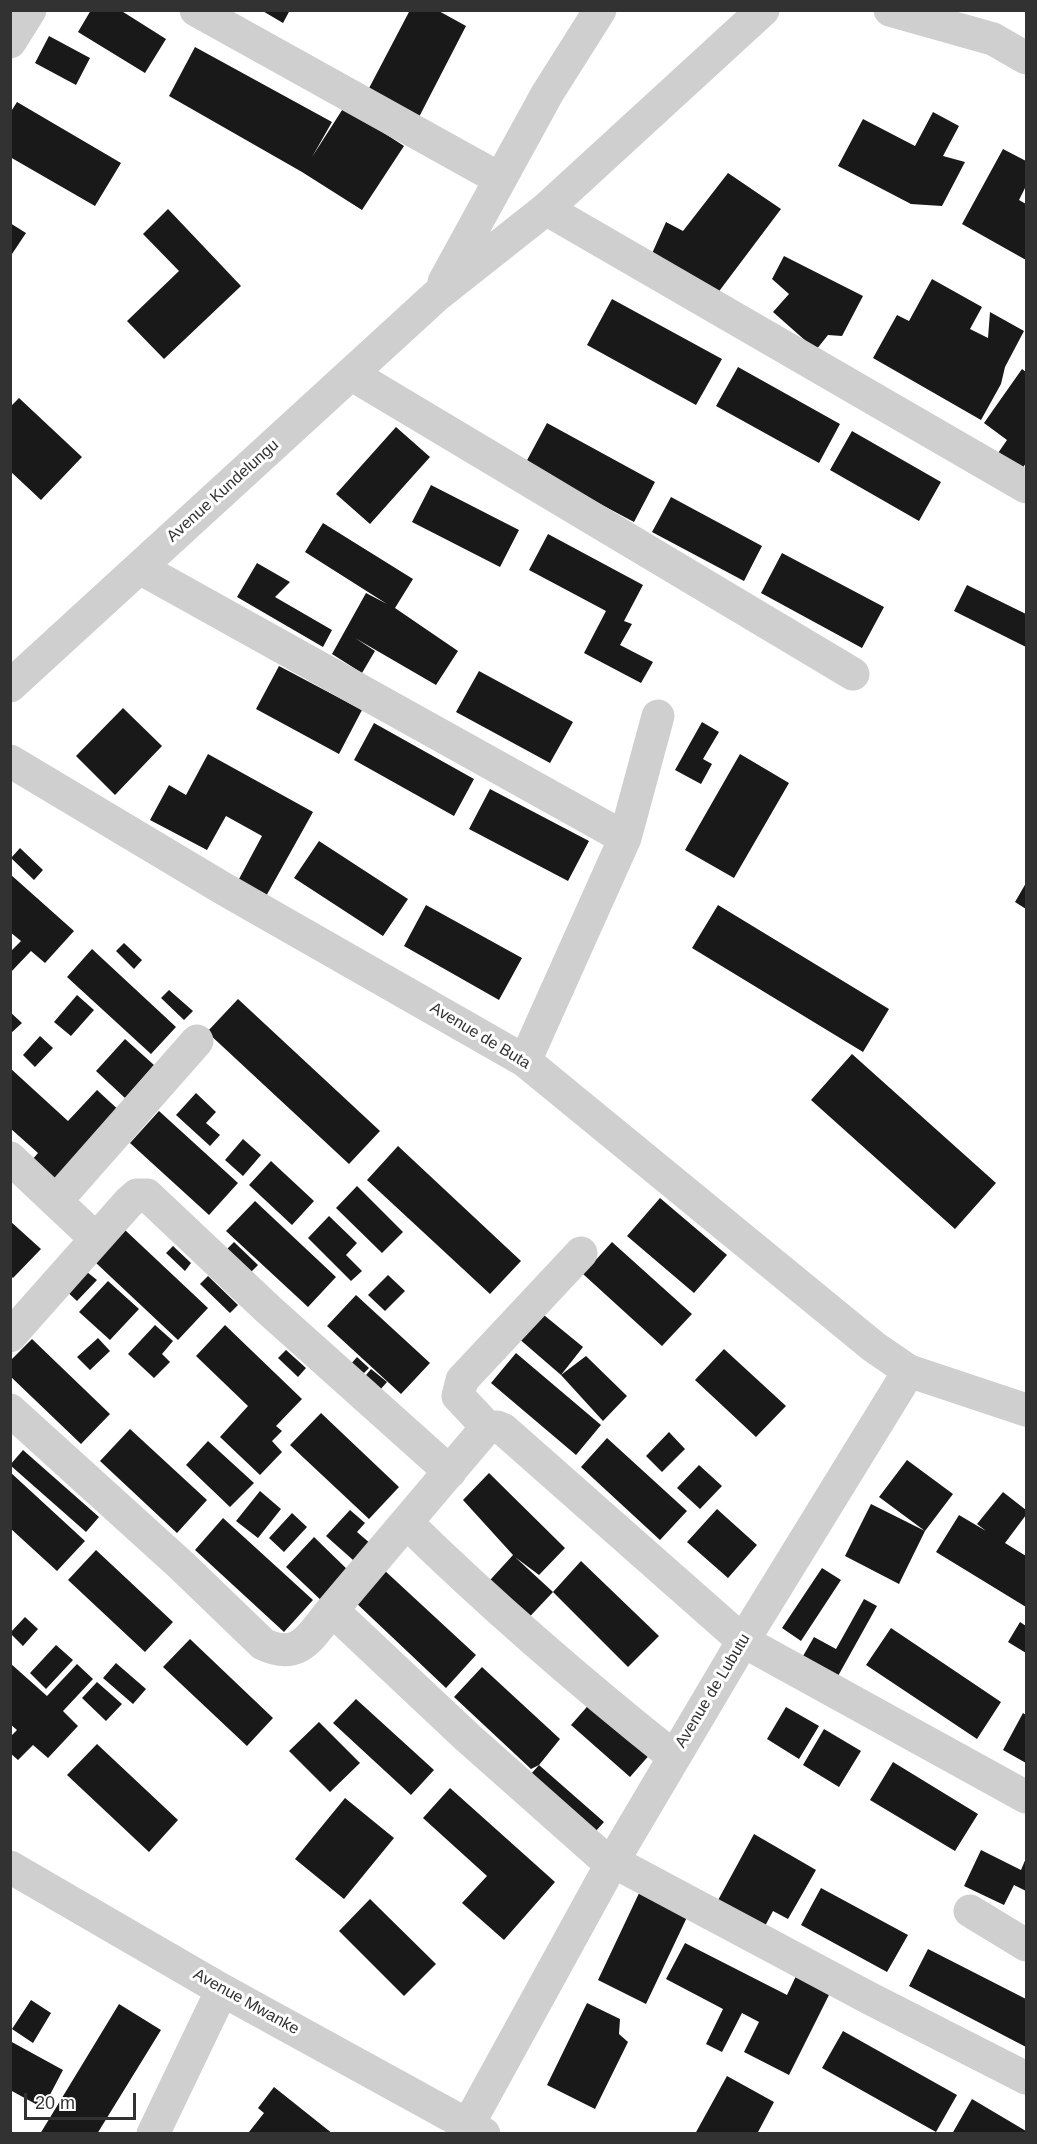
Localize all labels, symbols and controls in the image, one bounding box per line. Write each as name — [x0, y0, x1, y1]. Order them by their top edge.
street label: Avenue Kundelungu — [163, 436, 283, 546]
street label: Avenue de Buta — [426, 999, 534, 1073]
street label: Avenue de Lubutu — [671, 1631, 755, 1751]
street label: Avenue Mwanke — [190, 1965, 302, 2039]
scale bar — [27, 2081, 140, 2119]
text: 20 m — [35, 2093, 75, 2113]

